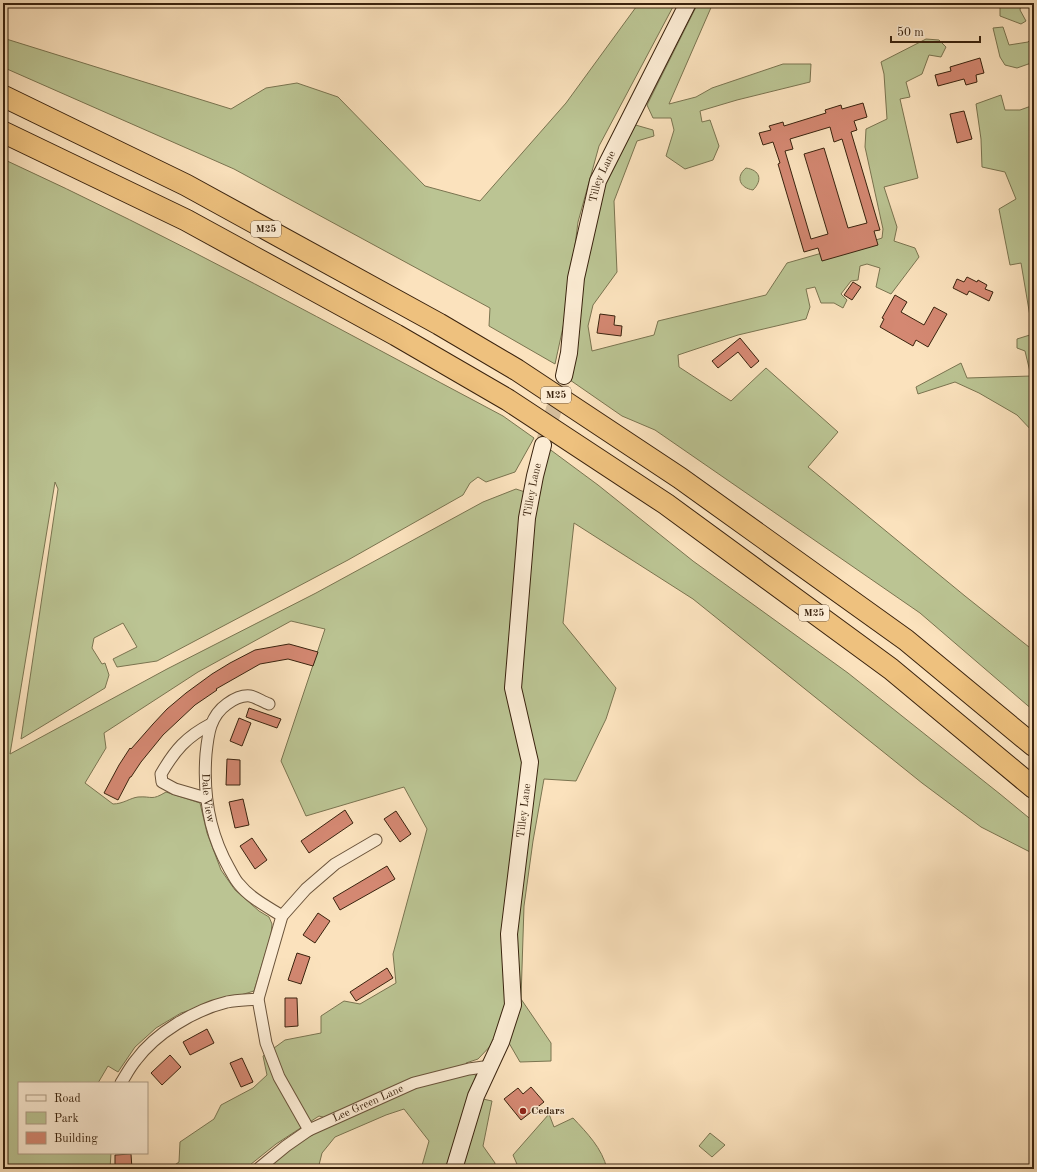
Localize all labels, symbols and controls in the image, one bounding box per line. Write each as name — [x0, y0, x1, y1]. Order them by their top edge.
scale bar — [891, 18, 980, 44]
text: 50 m — [897, 26, 924, 39]
street label: Tilley Lane — [588, 149, 618, 203]
road number: M25 — [251, 221, 281, 237]
road number: M25 — [541, 387, 571, 403]
street label: Tilley Lane — [522, 462, 544, 518]
road number: M25 — [799, 605, 829, 621]
street label: Dale View — [200, 773, 216, 824]
street label: Tilley Lane — [515, 783, 533, 838]
legend — [18, 1082, 148, 1154]
street label: Lee Green Lane — [331, 1083, 405, 1124]
text: Road — [54, 1093, 81, 1105]
marker: Cedars — [518, 1106, 528, 1116]
place label: Cedars — [531, 1106, 565, 1117]
text: Park — [54, 1113, 79, 1125]
text: Building — [54, 1133, 98, 1145]

